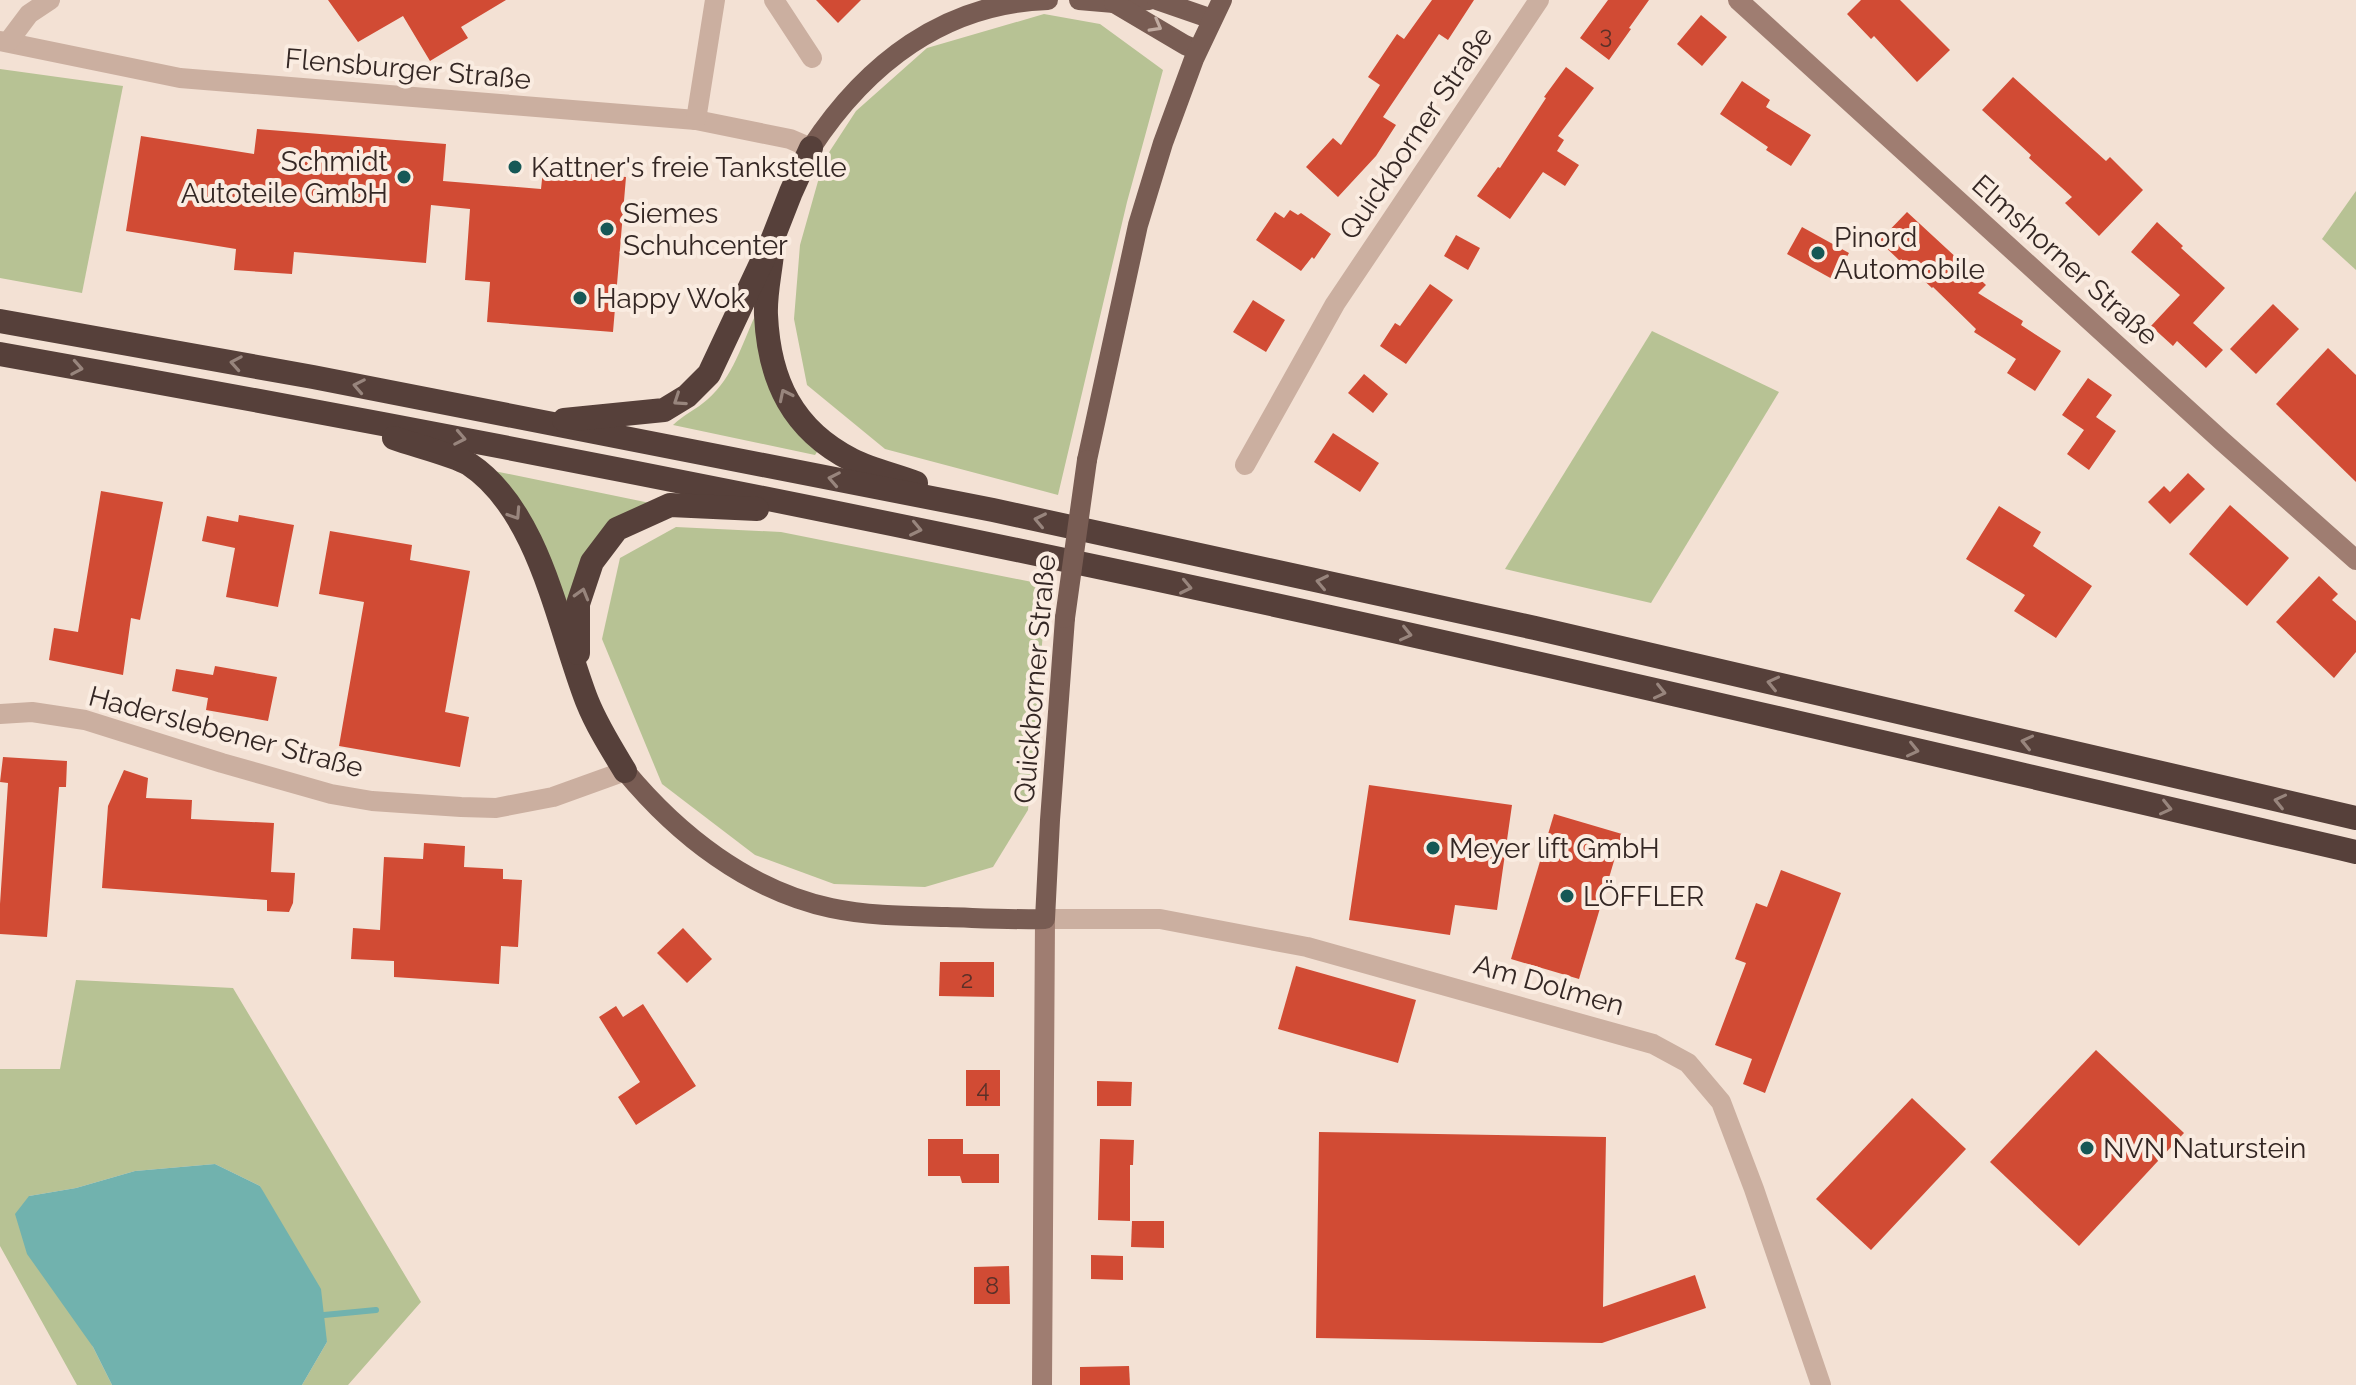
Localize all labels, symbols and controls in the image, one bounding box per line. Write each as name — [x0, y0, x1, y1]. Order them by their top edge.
one-way arrow — [1148, 17, 1162, 32]
street label: Quickborner Straße — [1332, 20, 1500, 246]
house number: 3 — [1600, 20, 1612, 49]
street label: Flensburger Straße — [284, 42, 532, 96]
place label: Schmidt Autoteile GmbH — [181, 145, 389, 210]
place label: Kattner's freie Tankstelle — [531, 151, 847, 184]
marker: Kattner's freie Tankstelle — [506, 158, 524, 176]
marker: Schmidt Autoteile GmbH — [395, 168, 413, 186]
street label: Elmshorner Straße — [1965, 168, 2165, 352]
place label: Siemes Schuhcenter — [623, 197, 788, 262]
marker: Siemes Schuhcenter — [598, 220, 616, 238]
place label: Pinord Automobile — [1834, 221, 1985, 286]
marker: Pinord Automobile — [1809, 244, 1827, 262]
place label: Happy Wok — [596, 282, 745, 315]
marker: Happy Wok — [571, 289, 589, 307]
one-way arrow — [229, 356, 243, 373]
one-way arrow — [70, 358, 84, 375]
one-way arrow — [352, 379, 366, 396]
one-way arrow — [779, 388, 795, 403]
one-way arrow — [674, 390, 688, 405]
one-way arrow — [453, 429, 466, 446]
one-way arrow — [828, 472, 841, 489]
one-way arrow — [506, 505, 521, 520]
one-way arrow — [1034, 512, 1048, 529]
one-way arrow — [908, 520, 922, 537]
street label: Quickborner Straße — [1008, 553, 1062, 805]
one-way arrow — [1315, 574, 1329, 591]
one-way arrow — [1180, 577, 1193, 594]
one-way arrow — [573, 588, 589, 601]
one-way arrow — [1399, 625, 1412, 642]
one-way arrow — [1767, 675, 1781, 692]
street label: Haderslebener Straße — [85, 679, 367, 785]
one-way arrow — [1652, 683, 1666, 700]
one-way arrow — [2020, 734, 2034, 751]
one-way arrow — [1906, 741, 1919, 758]
one-way arrow — [2274, 793, 2287, 810]
one-way arrow — [2159, 799, 2173, 816]
place label: Meyer lift GmbH — [1449, 832, 1660, 865]
marker: Meyer lift GmbH — [1424, 839, 1442, 857]
place label: LÖFFLER — [1583, 880, 1704, 913]
marker: LÖFFLER — [1558, 887, 1576, 905]
street label: Am Dolmen — [1470, 948, 1628, 1022]
house number: 2 — [961, 965, 973, 994]
house number: 4 — [976, 1074, 990, 1103]
place label: NVN Naturstein — [2103, 1132, 2306, 1165]
marker: NVN Naturstein — [2078, 1139, 2096, 1157]
house number: 8 — [985, 1271, 999, 1300]

